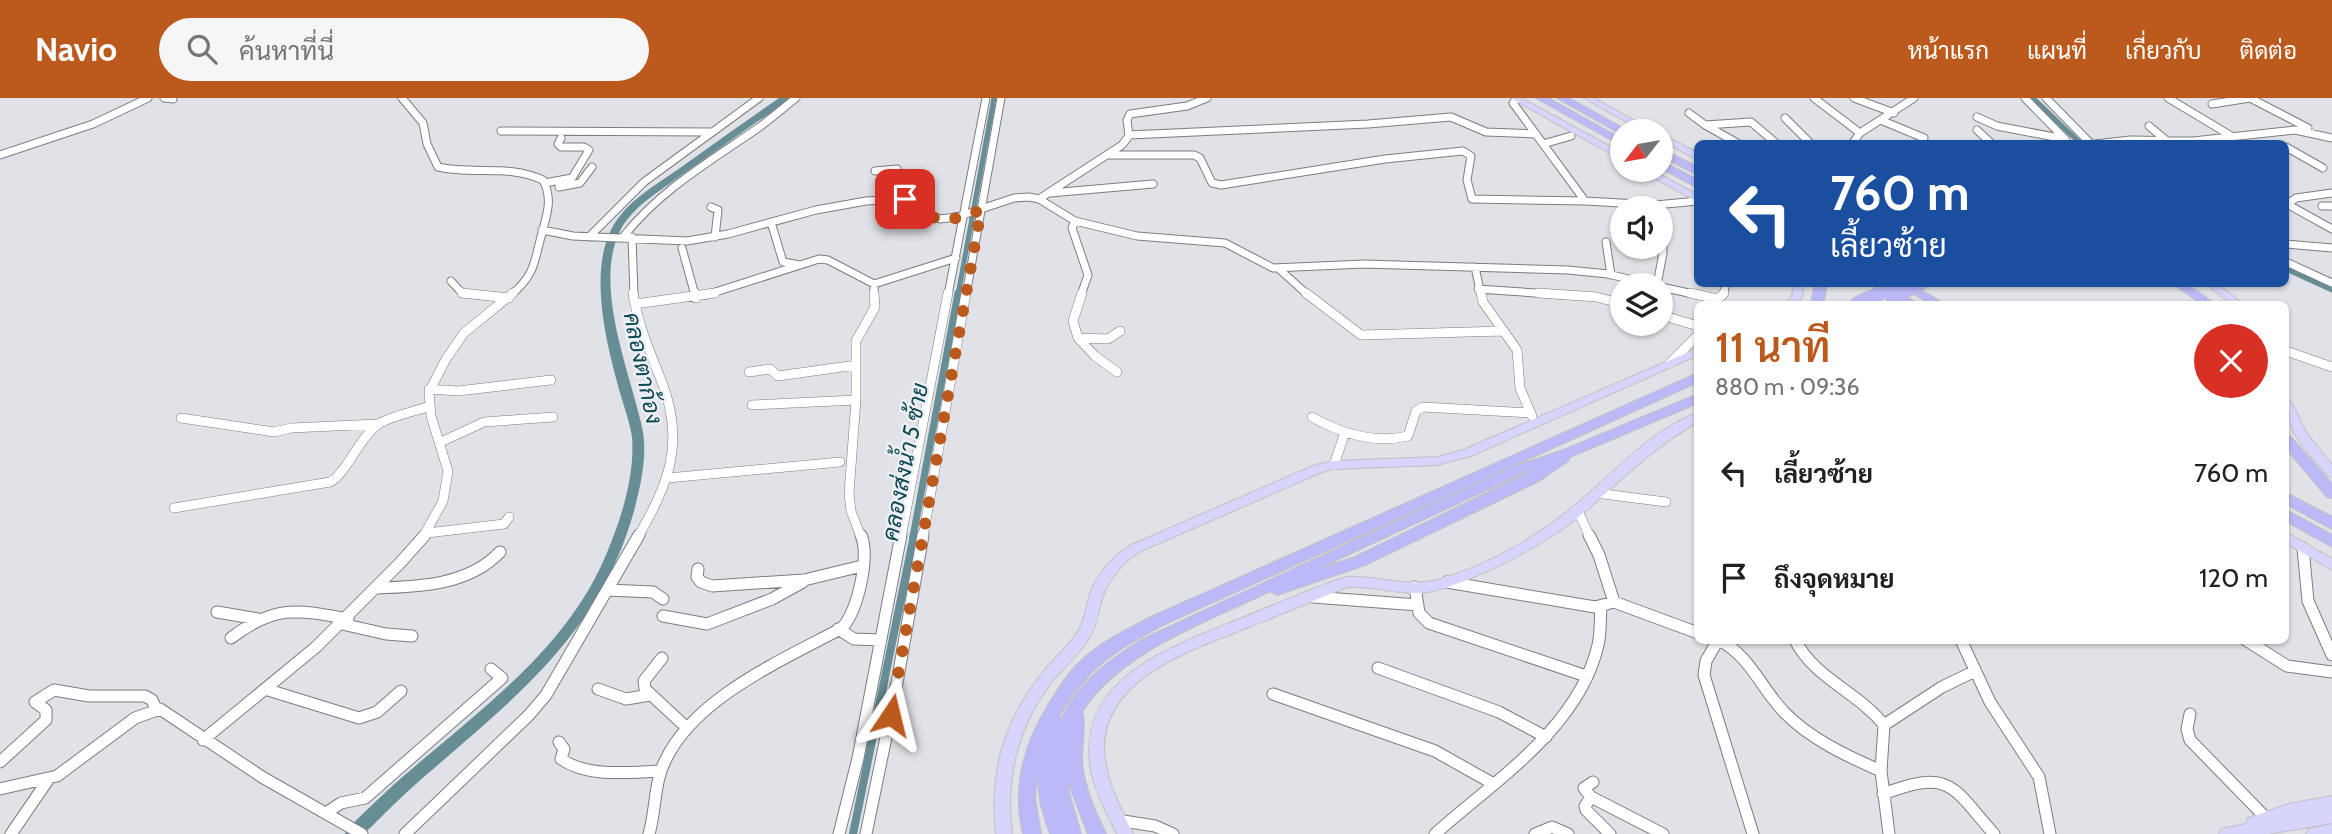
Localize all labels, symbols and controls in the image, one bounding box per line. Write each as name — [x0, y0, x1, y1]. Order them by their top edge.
search box — [159, 18, 649, 81]
text: Navio — [35, 29, 117, 69]
icon: search — [183, 30, 221, 68]
text: ค้นหาที่นี่ — [239, 35, 334, 67]
text: หน้าแรก — [1908, 36, 1989, 65]
text: แผนที่ — [2027, 36, 2087, 65]
text: เกี่ยวกับ — [2125, 36, 2202, 65]
text: ติดต่อ — [2240, 36, 2297, 65]
north arrow — [1610, 119, 1673, 182]
map controls — [1610, 119, 1673, 336]
text: 760 m — [1830, 163, 1970, 222]
icon: left — [1715, 168, 1806, 259]
pin — [875, 169, 935, 229]
icon: arrive — [886, 180, 924, 218]
button: sound — [1610, 196, 1673, 259]
text: เลี้ยวซ้าย — [1830, 226, 1947, 265]
button: layers — [1610, 273, 1673, 336]
water label: คลองตาก้อง — [618, 310, 668, 426]
text: 11 นาที — [1715, 321, 1831, 373]
button: close — [2194, 324, 2268, 398]
text: 880 m · 09:36 — [1715, 373, 1860, 401]
water label: คลองส่งน้ำ 5 ซ้าย — [870, 380, 934, 543]
icon: left — [1715, 454, 1753, 492]
text: 760 m — [2194, 457, 2268, 489]
text: เลี้ยวซ้าย — [1774, 458, 1873, 490]
icon: arrive — [1715, 559, 1753, 597]
text: 120 m — [2199, 562, 2268, 594]
text: ถึงจุดหมาย — [1774, 563, 1895, 595]
position arrow — [854, 678, 928, 752]

